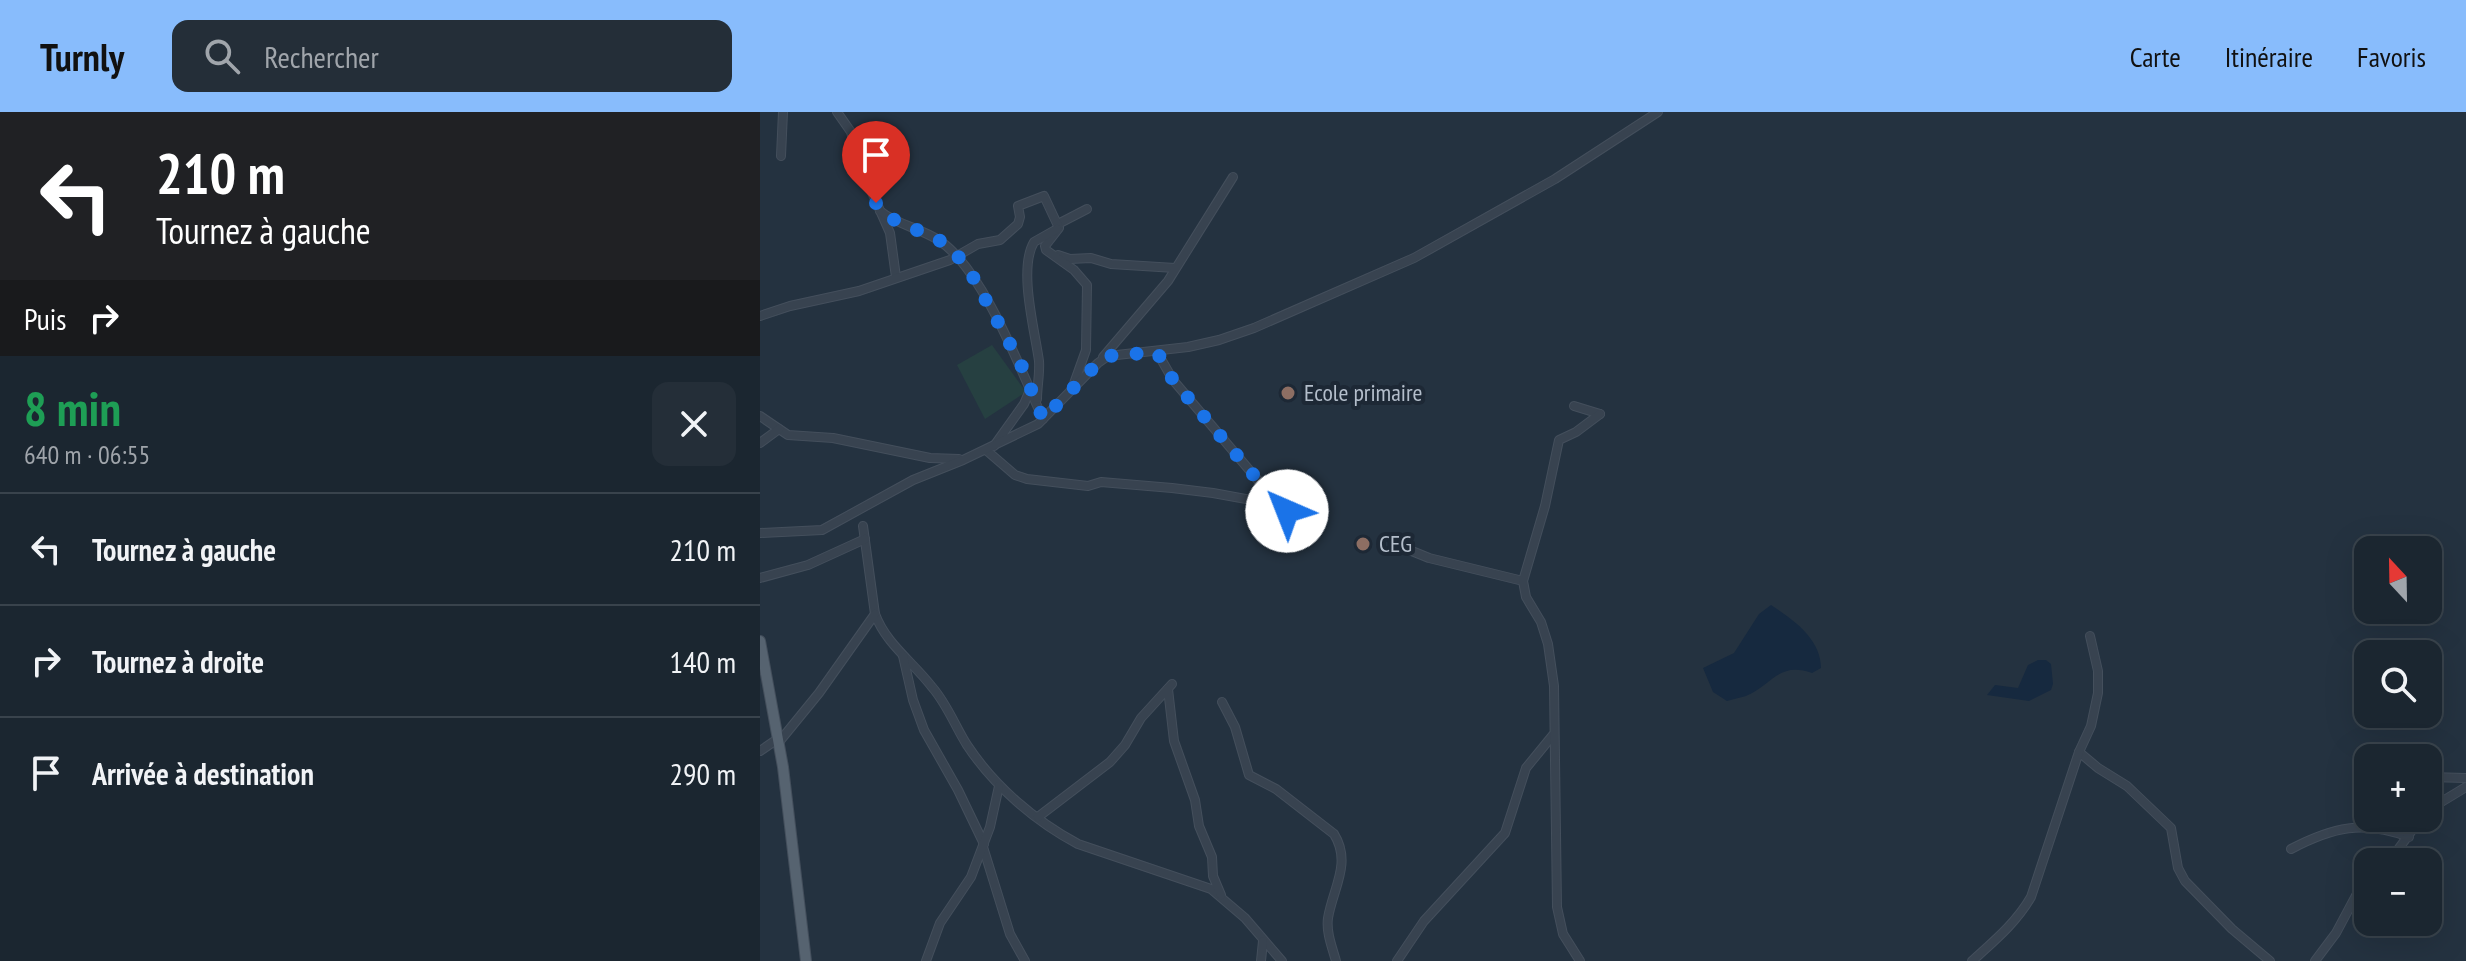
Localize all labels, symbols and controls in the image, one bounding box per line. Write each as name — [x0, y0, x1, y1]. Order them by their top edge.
search box — [172, 20, 732, 92]
text: Turnly — [40, 32, 124, 81]
icon: search — [200, 34, 244, 78]
text: Rechercher — [264, 37, 379, 76]
text: Carte — [2130, 38, 2181, 75]
text: Itinéraire — [2225, 38, 2313, 75]
text: Favoris — [2357, 38, 2426, 75]
pin — [842, 121, 910, 203]
icon: arrive — [854, 133, 898, 177]
text: 210 m — [156, 137, 285, 209]
icon: left — [24, 144, 128, 248]
text: Tournez à gauche — [156, 207, 371, 254]
icon: right — [82, 296, 126, 340]
text: Puis — [24, 299, 66, 338]
text: 8 min — [24, 377, 121, 439]
place label: Ecole primaire — [1304, 377, 1423, 408]
button: close — [652, 382, 736, 466]
marker: Ecole primaire — [1279, 384, 1297, 402]
text: 640 m · 06:55 — [24, 438, 150, 471]
position arrow — [1245, 469, 1329, 553]
icon: left — [24, 527, 68, 571]
place label: CEG — [1379, 528, 1412, 559]
text: Tournez à gauche — [92, 530, 276, 569]
text: 210 m — [670, 530, 736, 569]
marker: CEG — [1354, 535, 1372, 553]
north arrow — [2354, 536, 2442, 624]
map controls — [2354, 536, 2442, 936]
icon: right — [24, 639, 68, 683]
button: search — [2354, 640, 2442, 728]
text: Tournez à droite — [92, 642, 264, 681]
text: 140 m — [670, 642, 736, 681]
button: + — [2354, 744, 2442, 832]
icon: arrive — [24, 751, 68, 795]
text: Arrivée à destination — [92, 754, 314, 793]
text: 290 m — [670, 754, 736, 793]
button: − — [2354, 848, 2442, 936]

